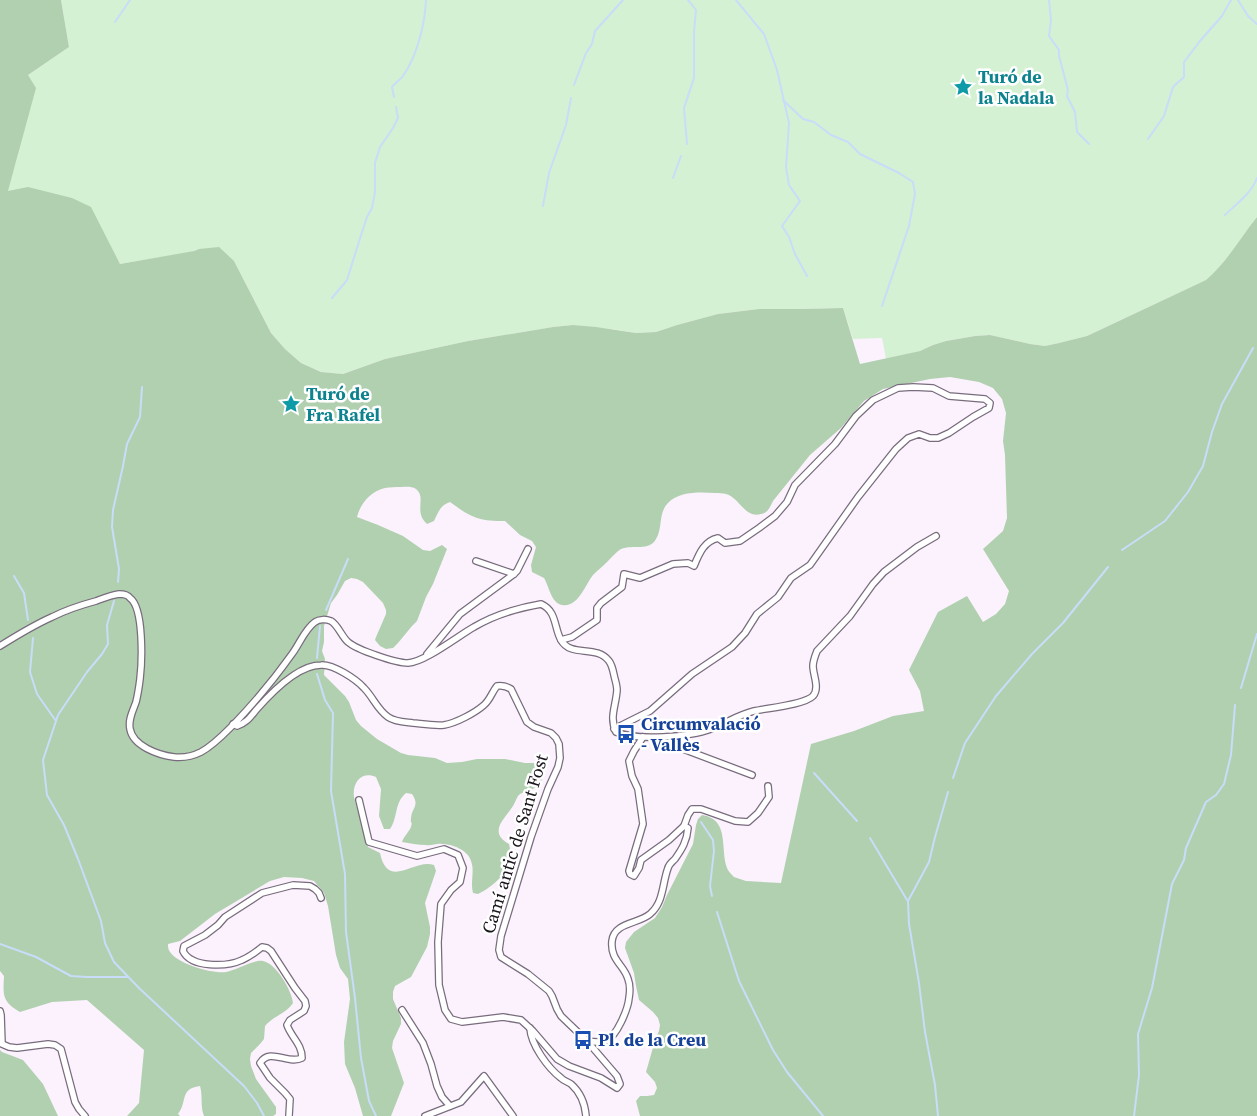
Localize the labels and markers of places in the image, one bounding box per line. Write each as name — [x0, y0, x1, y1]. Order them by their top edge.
place label: Turó de la Nadala — [978, 64, 1055, 110]
place icon: Turó de la Nadala — [952, 76, 974, 98]
place label: Turó de Fra Rafel — [306, 381, 380, 427]
place icon: Turó de Fra Rafel — [280, 393, 302, 415]
place label: Circumvalació - Vallès — [641, 711, 761, 757]
bus stop icon: Circumvalació - Vallès — [615, 723, 637, 745]
place label: Pl. de la Creu — [598, 1027, 706, 1052]
bus stop icon: Pl. de la Creu — [572, 1029, 594, 1051]

